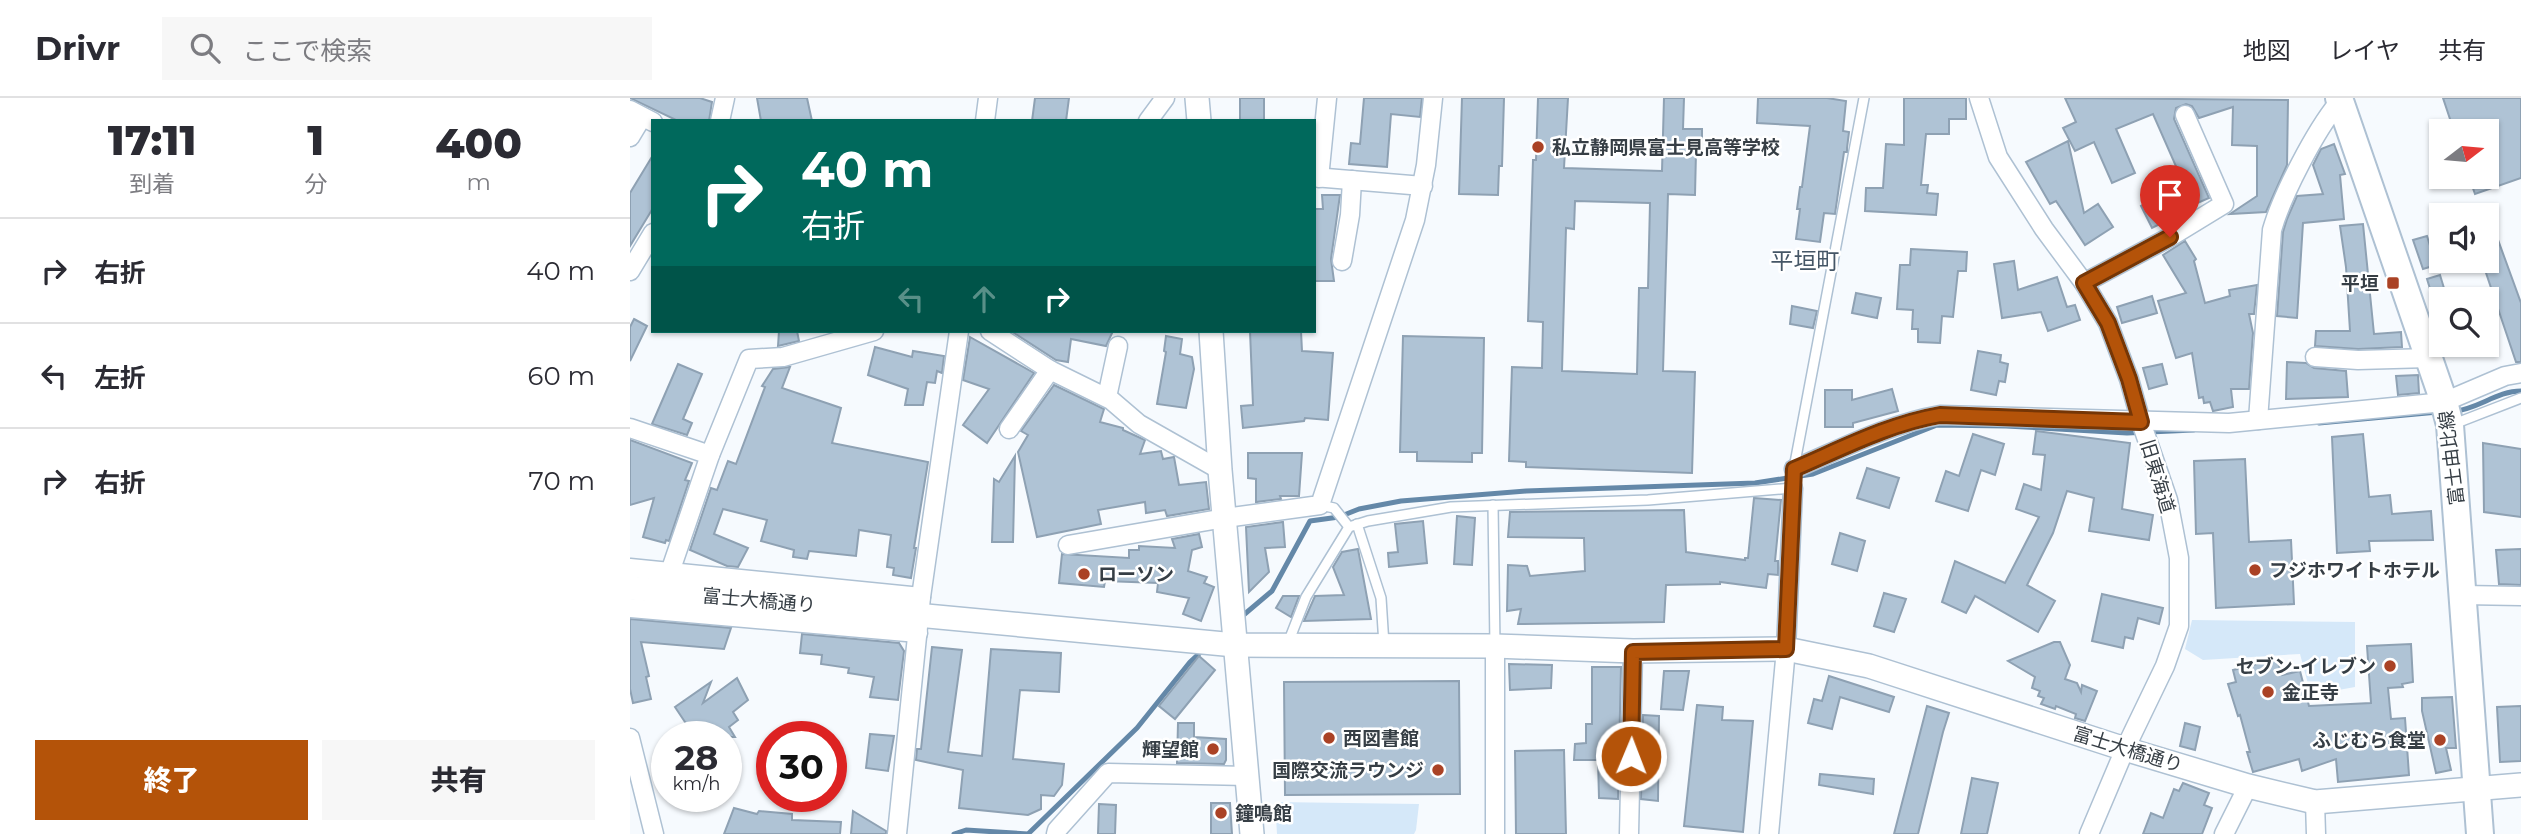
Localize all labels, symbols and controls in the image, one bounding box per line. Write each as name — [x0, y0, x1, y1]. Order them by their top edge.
search box — [162, 17, 652, 80]
text: Drivr — [35, 28, 120, 68]
icon: search — [186, 29, 224, 67]
text: ここで検索 — [242, 35, 372, 67]
text: 地図 — [2243, 36, 2291, 65]
text: レイヤ — [2329, 36, 2400, 65]
text: 共有 — [2438, 36, 2486, 65]
text: 17:11 — [108, 114, 196, 166]
text: 1 — [307, 114, 324, 166]
text: 400 — [435, 117, 522, 169]
north arrow — [2429, 119, 2499, 189]
map controls — [2429, 119, 2499, 357]
place label: 私立静岡県富士見高等学校 — [1552, 136, 1780, 159]
marker: 私立静岡県富士見高等学校 — [1530, 139, 1546, 155]
text: 40 m — [801, 140, 933, 199]
icon: right — [686, 147, 777, 238]
pin — [2140, 165, 2200, 237]
text: m — [466, 168, 491, 196]
text: 到着 — [129, 170, 175, 198]
text: 分 — [304, 170, 327, 198]
icon: arrive — [2151, 176, 2189, 214]
button: sound — [2429, 203, 2499, 273]
text: 右折 — [801, 206, 865, 245]
district label: 平垣町 — [1771, 247, 1840, 275]
icon: right — [35, 252, 73, 290]
text: 40 m — [526, 255, 595, 287]
text: 右折 — [94, 257, 146, 289]
place label: 平垣 — [2341, 272, 2379, 295]
marker: 平垣 — [2385, 275, 2401, 291]
icon: left — [892, 280, 930, 318]
icon: ahead — [965, 280, 1003, 318]
icon: right — [1038, 280, 1076, 318]
button: search — [2429, 287, 2499, 357]
icon: left — [35, 357, 73, 395]
text: 60 m — [528, 360, 595, 392]
text: 左折 — [94, 362, 146, 394]
street label: 富士由比線 — [2434, 409, 2469, 506]
street label: 旧東海道 — [2135, 436, 2180, 516]
icon: right — [35, 462, 73, 500]
text: 70 m — [529, 465, 595, 497]
text: 右折 — [94, 467, 146, 499]
place label: フジホワイトホテル — [2269, 559, 2440, 582]
marker: フジホワイトホテル — [2247, 562, 2263, 578]
place label: ローソン — [1098, 563, 1174, 586]
marker: ローソン — [1076, 566, 1092, 582]
street label: 富士大橋通り — [701, 584, 817, 617]
place label: セブン-イレブン — [2236, 655, 2376, 678]
marker: セブン-イレブン — [2382, 658, 2398, 674]
place label: 金正寺 — [2282, 681, 2339, 704]
marker: 金正寺 — [2260, 684, 2276, 700]
position arrow — [1594, 719, 1668, 793]
speed limit sign: 30 — [756, 721, 847, 812]
street label: 富士大橋通り — [2070, 722, 2186, 777]
place label: 西図書館 — [1343, 727, 1419, 750]
place label: ふじむら食堂 — [2312, 729, 2426, 752]
marker: 西図書館 — [1321, 730, 1337, 746]
marker: ふじむら食堂 — [2432, 732, 2448, 748]
text: 28 — [675, 736, 718, 779]
place label: 輝望館 — [1142, 738, 1199, 761]
button: 終了 — [35, 740, 308, 820]
button: 共有 — [322, 740, 595, 820]
marker: 輝望館 — [1205, 741, 1221, 757]
place label: 国際交流ラウンジ — [1272, 759, 1424, 782]
marker: 国際交流ラウンジ — [1430, 762, 1446, 778]
text: km/h — [672, 773, 721, 795]
place label: 鐘鳴館 — [1235, 802, 1292, 825]
marker: 鐘鳴館 — [1213, 805, 1229, 821]

